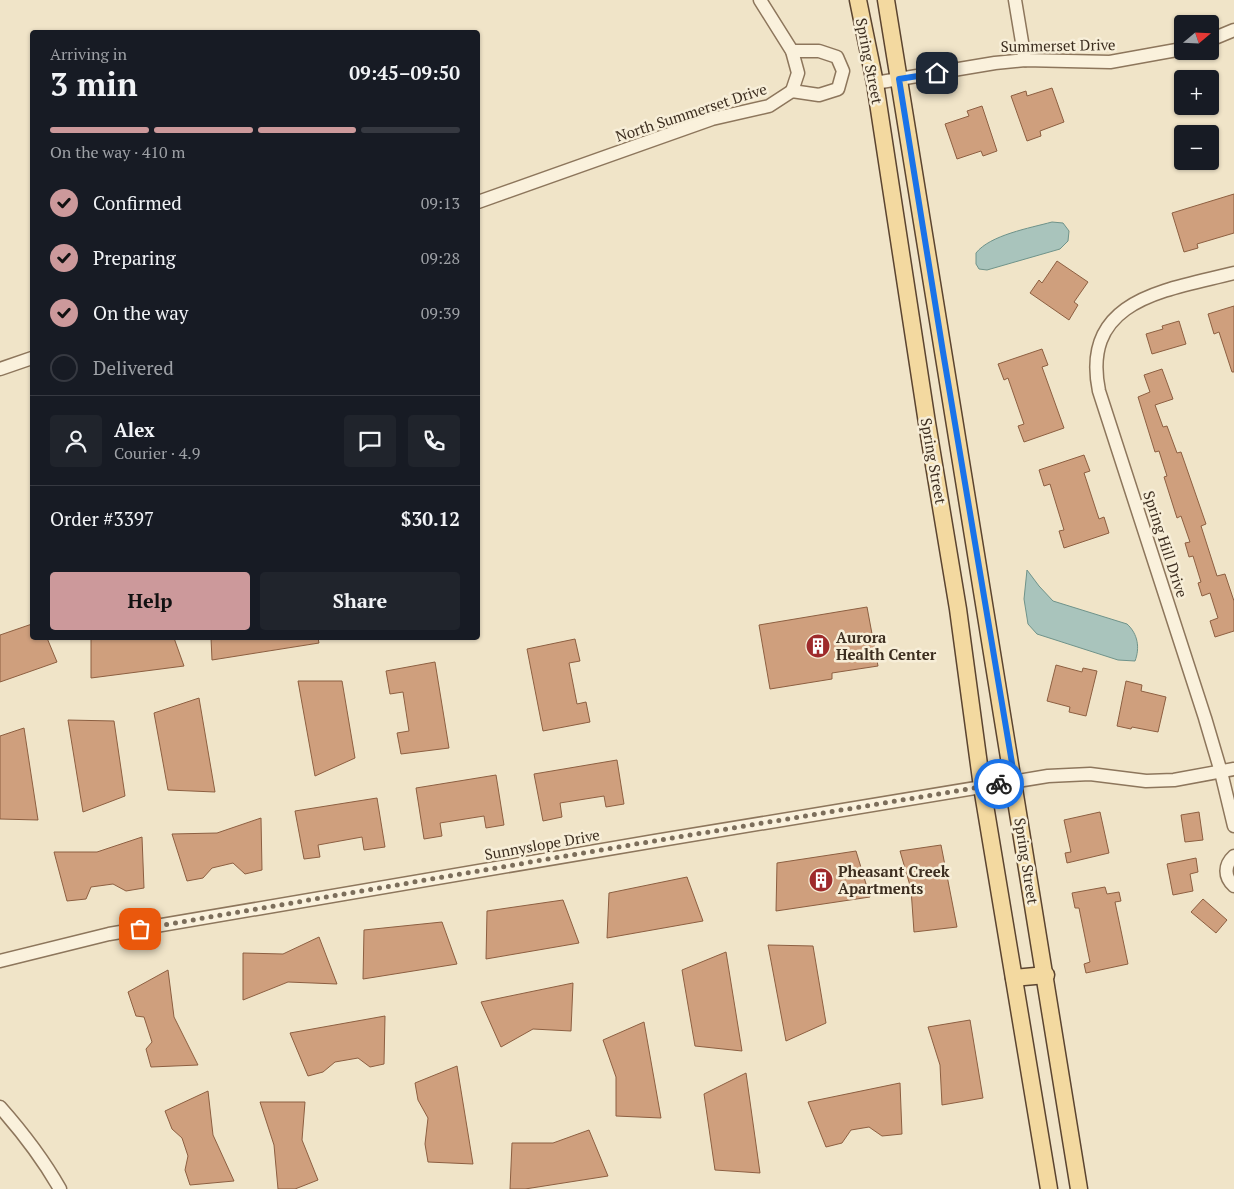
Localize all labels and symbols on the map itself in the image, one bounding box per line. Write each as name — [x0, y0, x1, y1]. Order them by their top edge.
north arrow — [1174, 15, 1219, 60]
street label: Spring Street — [852, 16, 888, 106]
street label: Summerset Drive — [1000, 34, 1116, 56]
pin — [916, 52, 958, 94]
street label: North Summerset Drive — [613, 78, 769, 146]
street label: Spring Street — [917, 416, 951, 506]
street label: Spring Hill Drive — [1139, 488, 1193, 600]
place label: Aurora Health Center — [836, 627, 937, 664]
building icon: Aurora Health Center — [805, 633, 831, 659]
courier — [974, 759, 1024, 809]
street label: Spring Street — [1010, 816, 1044, 906]
street label: Sunnyslope Drive — [483, 824, 601, 864]
place label: Pheasant Creek Apartments — [838, 861, 950, 898]
building icon: Pheasant Creek Apartments — [808, 867, 834, 893]
pin — [119, 908, 161, 950]

